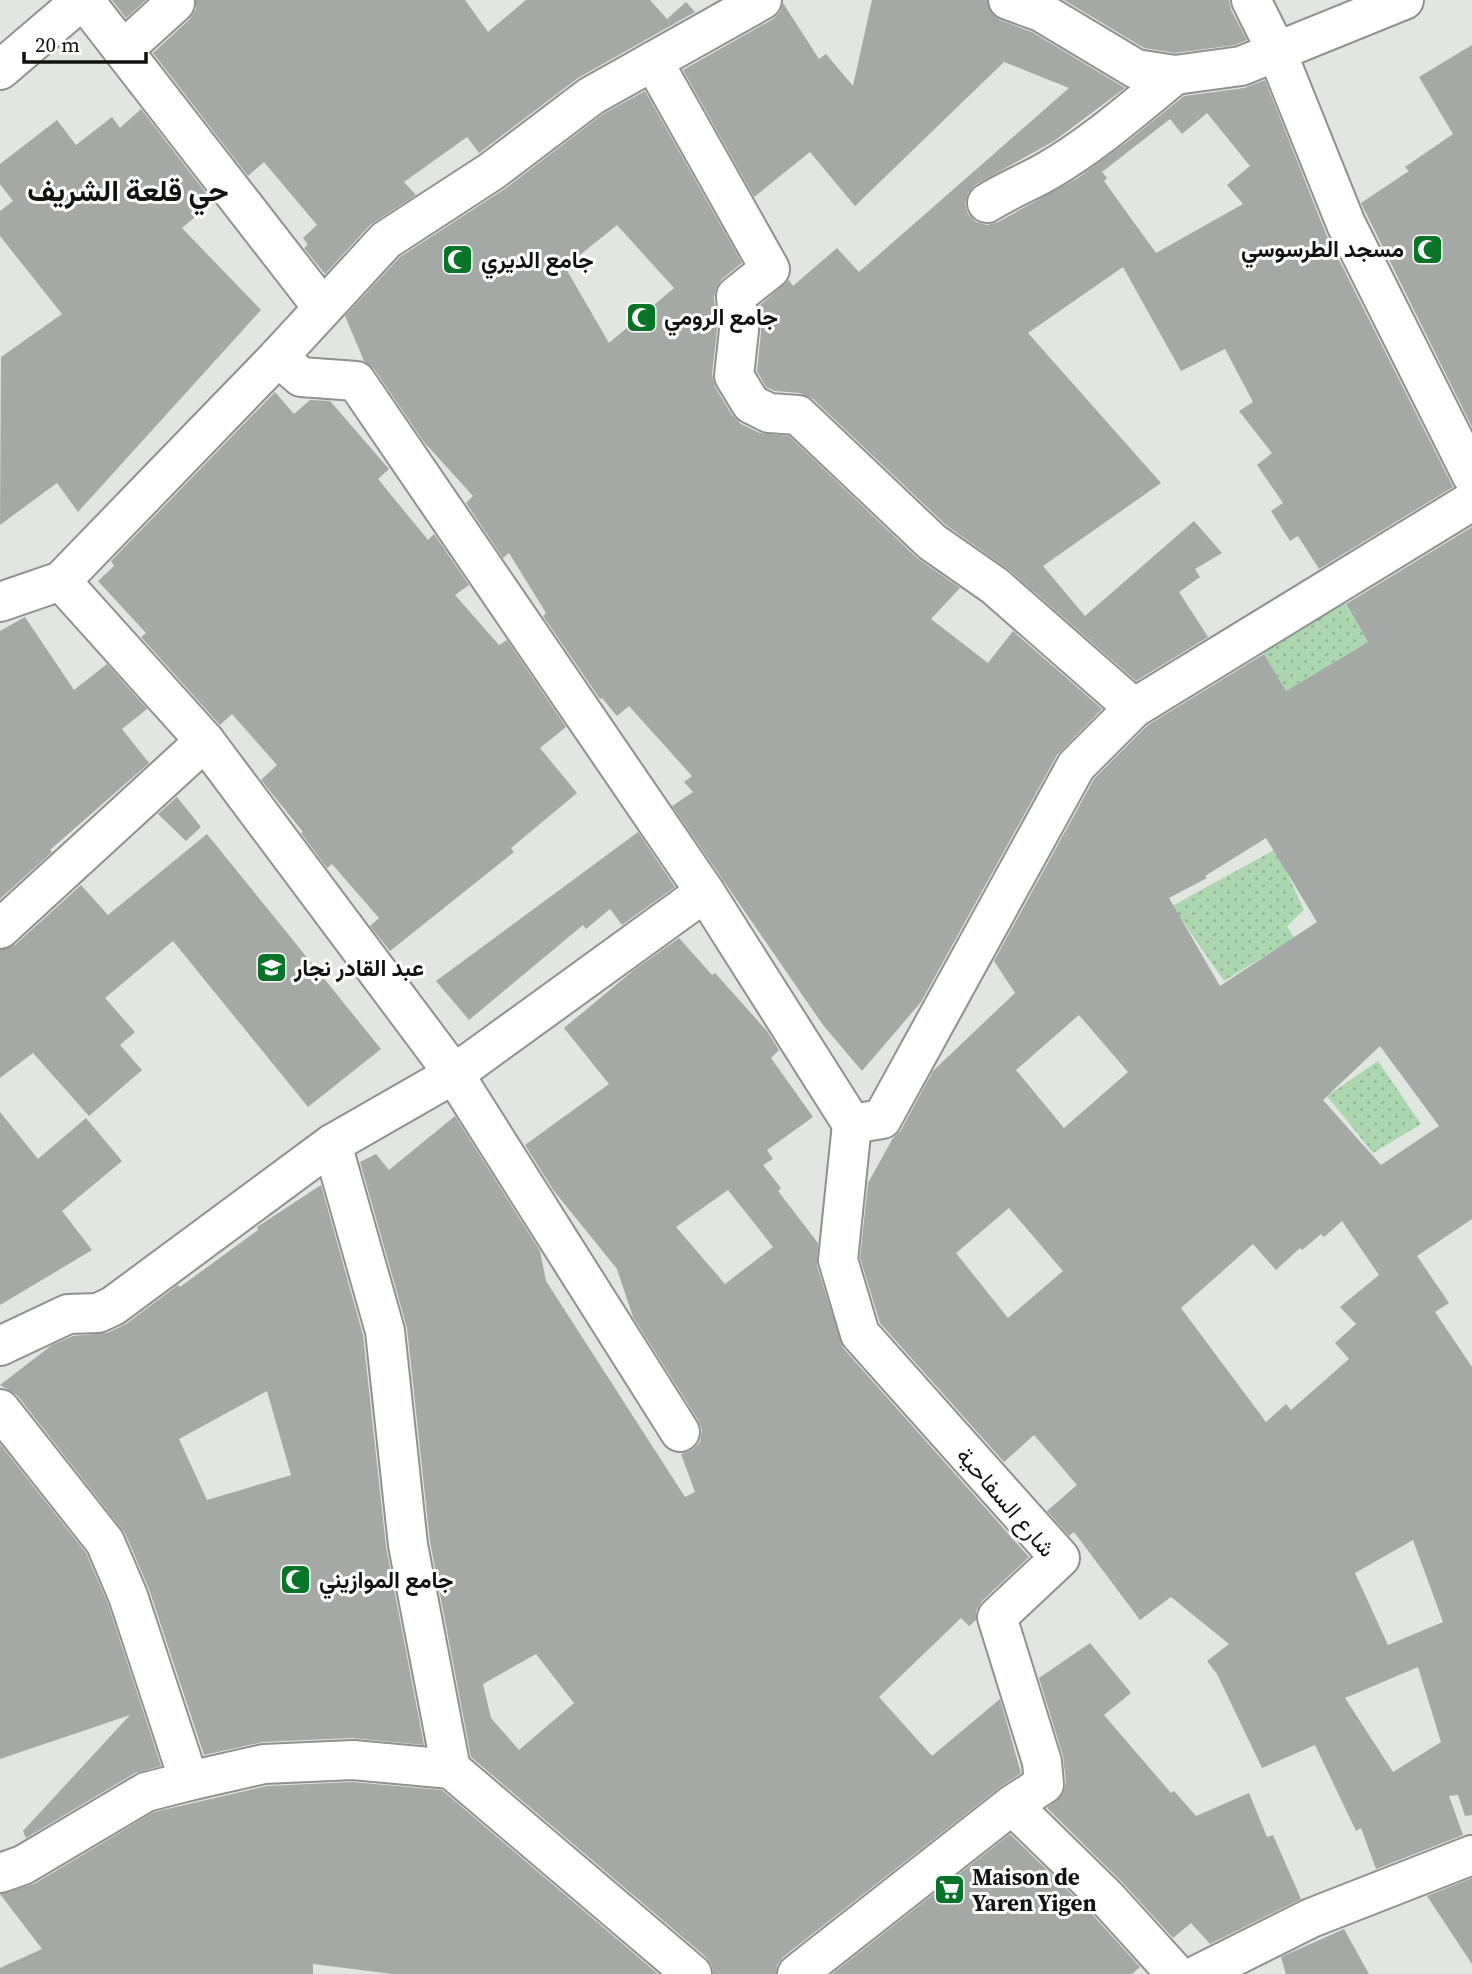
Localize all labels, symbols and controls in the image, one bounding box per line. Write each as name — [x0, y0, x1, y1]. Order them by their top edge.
scale bar — [24, 21, 147, 65]
text: 20 m — [35, 30, 80, 59]
district label: حي قلعة الشريف — [27, 170, 229, 216]
mosque icon: مسجد الطرسوسي — [1410, 232, 1444, 266]
place label: مسجد الطرسوسي — [1241, 233, 1404, 269]
mosque icon: جامع الديري — [441, 243, 475, 277]
place label: جامع الديري — [481, 244, 594, 279]
mosque icon: جامع الرومي — [624, 300, 658, 334]
place label: جامع الرومي — [664, 301, 778, 337]
school or university icon: عبد القادر نجار — [254, 951, 288, 985]
place label: عبد القادر نجار — [293, 952, 424, 984]
street label: شارع السفاحية — [949, 1440, 1063, 1564]
mosque icon: جامع الموازيني — [279, 1563, 313, 1597]
place label: جامع الموازيني — [319, 1564, 453, 1600]
place label: Maison de Yaren Yigen — [972, 1861, 1097, 1919]
supermarket icon: Maison de Yaren Yigen — [932, 1873, 966, 1907]

